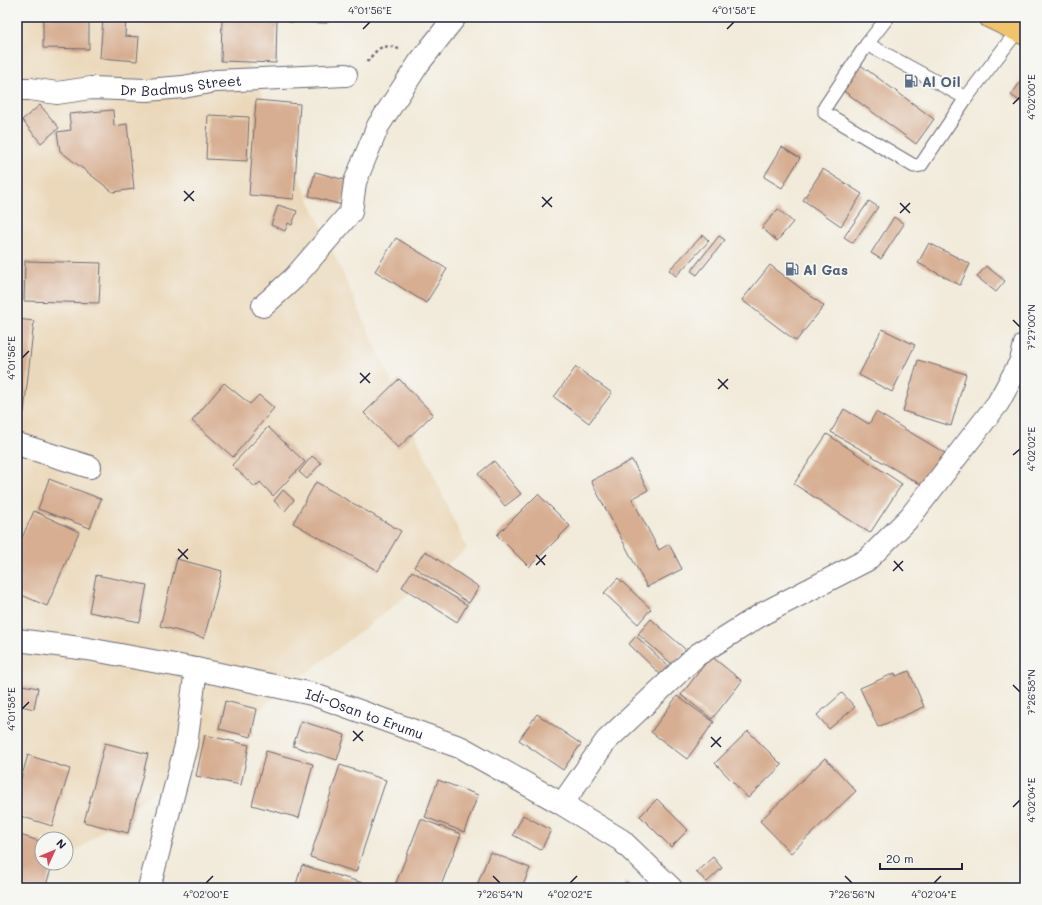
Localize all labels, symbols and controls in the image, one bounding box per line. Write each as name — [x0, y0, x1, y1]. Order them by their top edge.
text: 4°01'56"E — [348, 3, 392, 17]
text: 4°01'58"E — [712, 3, 756, 17]
street label: Dr Badmus Street — [120, 70, 242, 100]
place label: Al Oil — [922, 72, 960, 91]
fuel station icon: Al Oil — [903, 73, 919, 89]
text: 4°02'00"E — [1024, 74, 1038, 120]
place label: Al Gas — [803, 260, 848, 279]
fuel station icon: Al Gas — [784, 261, 800, 277]
text: 7°27'00"N — [1024, 304, 1038, 350]
text: 4°01'56"E — [4, 336, 18, 380]
text: 4°02'02"E — [1024, 426, 1038, 471]
text: 7°26'58"N — [1024, 669, 1038, 715]
street label: Idi-Osan to Erumu — [304, 683, 427, 743]
text: 4°01'58"E — [4, 687, 18, 731]
text: 4°02'04"E — [1024, 777, 1038, 822]
north arrow — [34, 831, 74, 871]
text: N — [53, 835, 70, 852]
scale bar — [880, 845, 962, 871]
text: 20 m — [886, 850, 914, 866]
text: 4°02'00"E — [183, 887, 229, 901]
text: 7°26'54"N — [477, 887, 523, 901]
text: 4°02'02"E — [548, 887, 593, 901]
text: 7°26'56"N — [829, 887, 875, 901]
text: 4°02'04"E — [912, 887, 957, 901]

